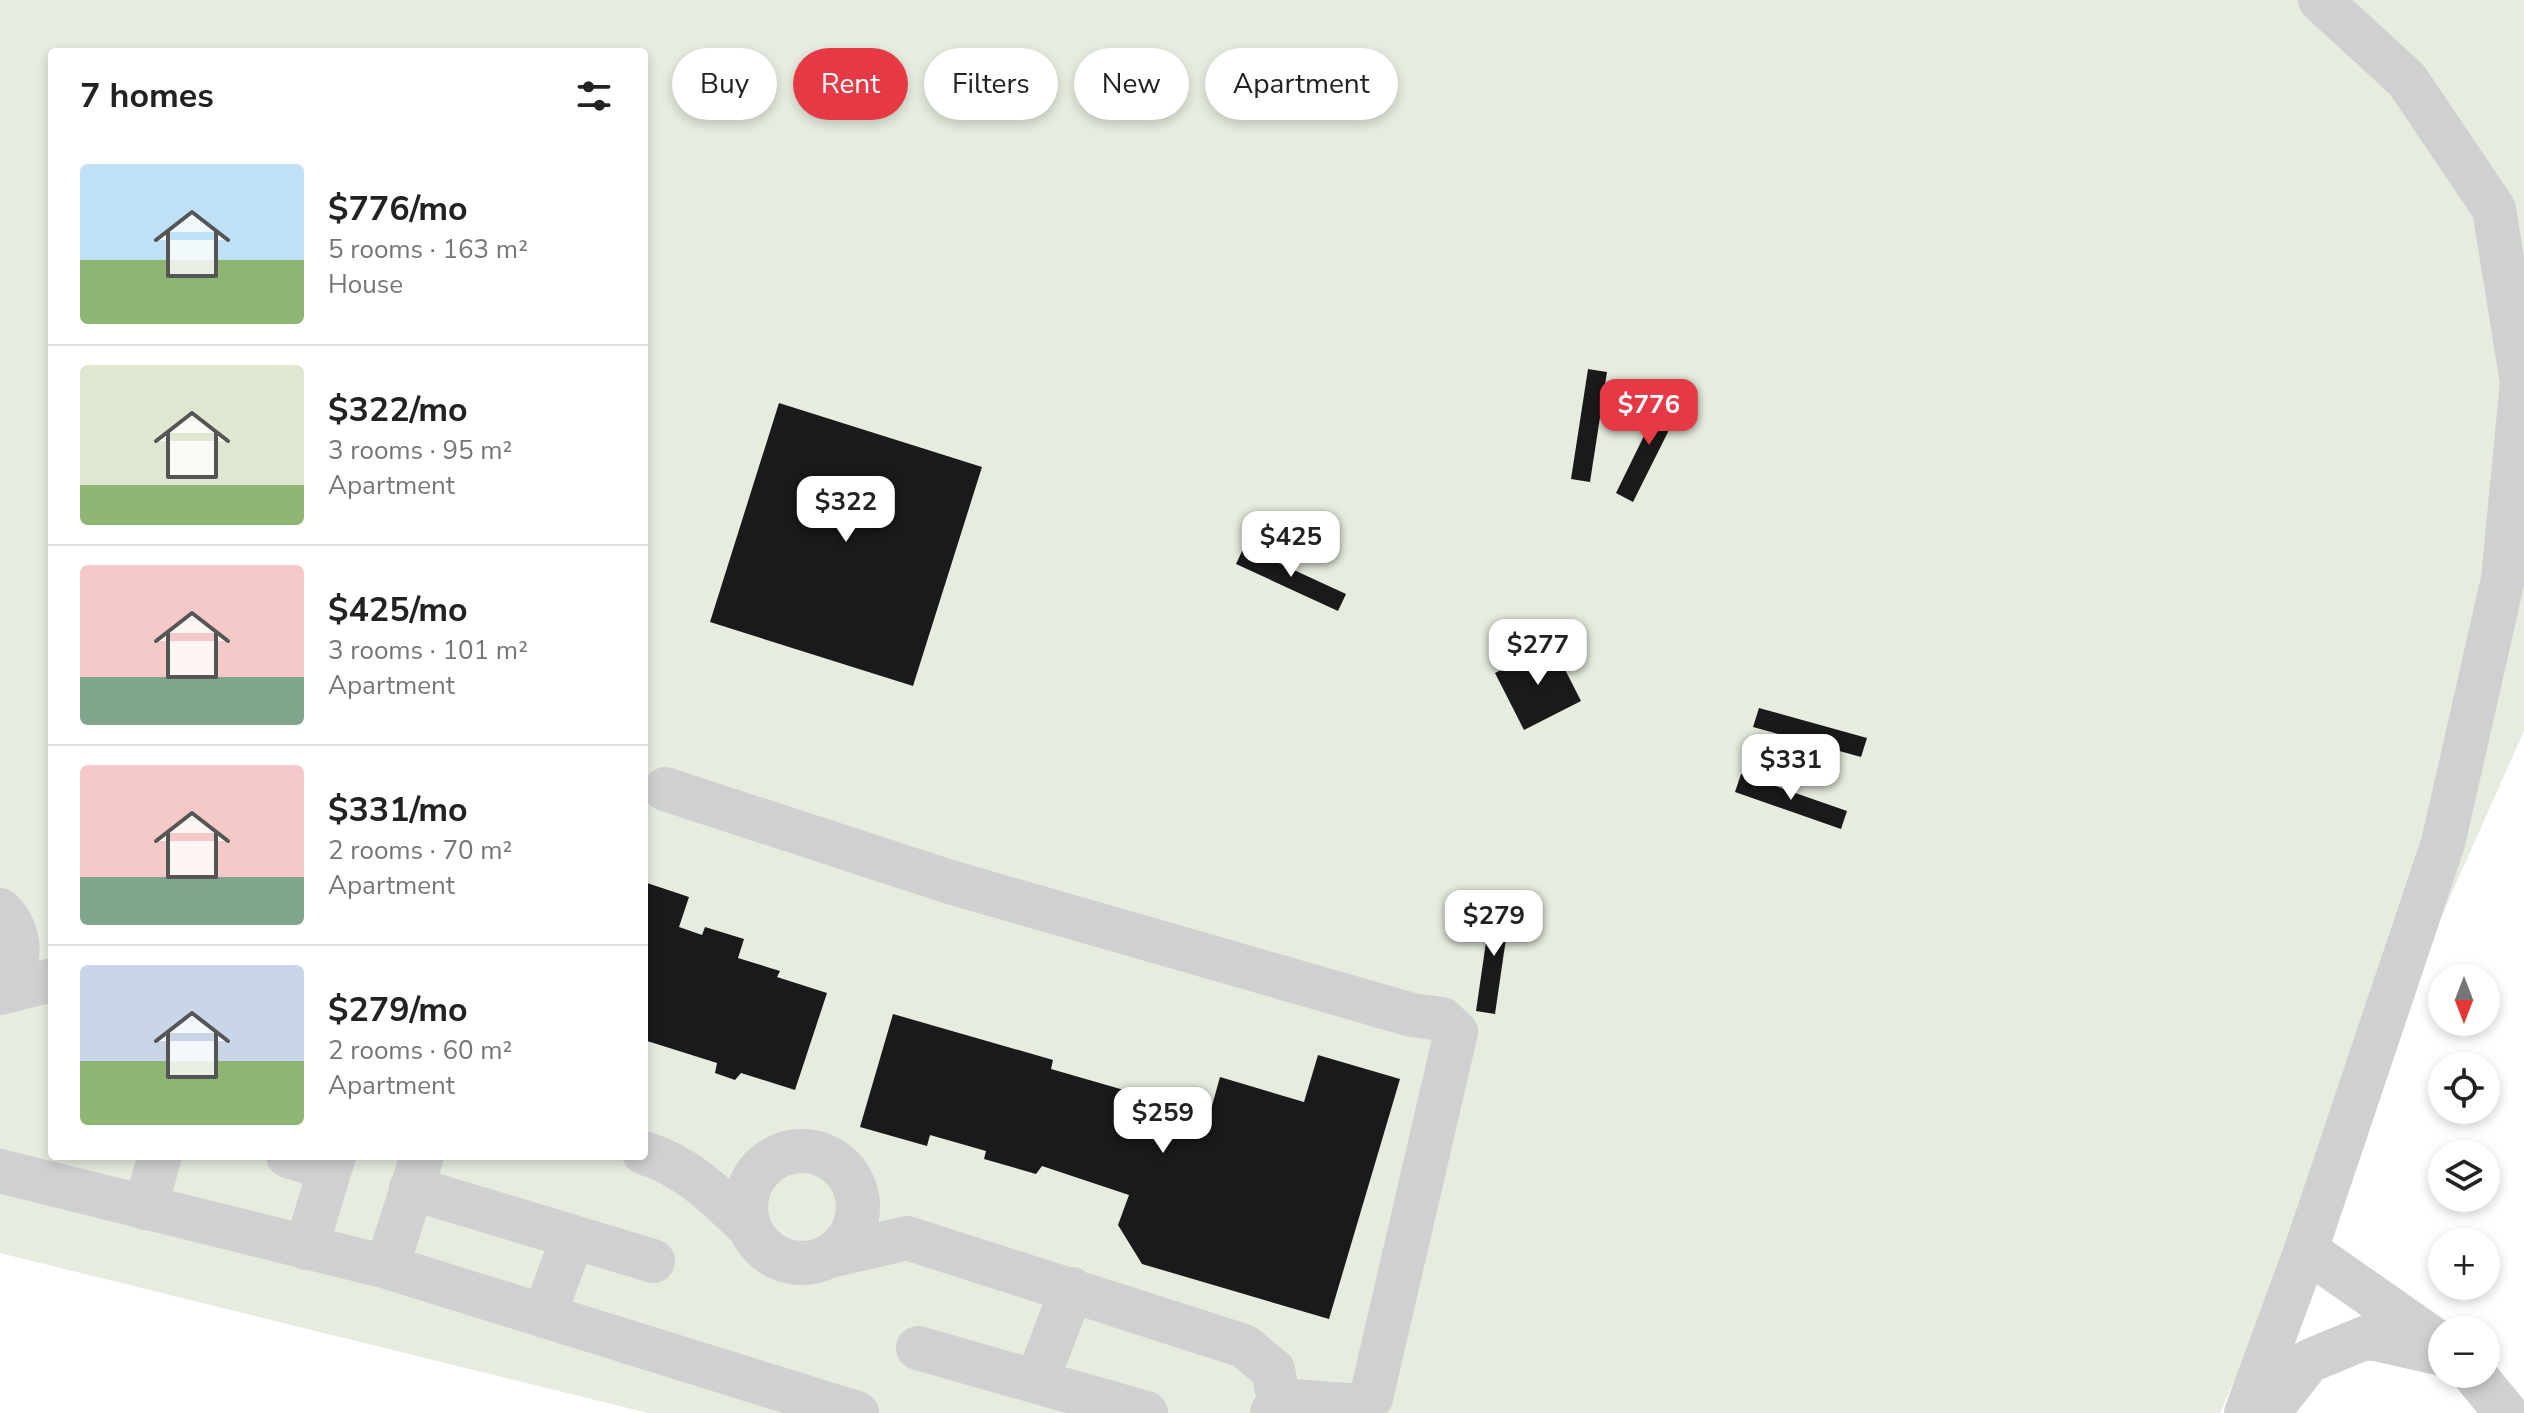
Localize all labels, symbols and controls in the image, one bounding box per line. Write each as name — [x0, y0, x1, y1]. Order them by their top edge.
chip: Buy — [672, 48, 777, 120]
chip: Rent — [793, 48, 908, 120]
chip: Filters — [924, 48, 1058, 120]
chip: New — [1074, 48, 1189, 120]
chip: Apartment — [1205, 48, 1398, 120]
text: 7 homes — [80, 73, 214, 119]
icon: filters — [572, 74, 616, 118]
text: $776/mo — [328, 186, 468, 232]
icon: home — [144, 196, 240, 292]
text: 5 rooms · 163 m² — [328, 232, 528, 267]
text: House — [328, 267, 403, 302]
pin: $776 — [1602, 379, 1696, 447]
text: $322/mo — [328, 387, 468, 433]
text: $776 — [1618, 387, 1680, 422]
icon: home — [144, 397, 240, 493]
text: 3 rooms · 95 m² — [328, 433, 512, 468]
text: Apartment — [328, 468, 455, 503]
pin: $322 — [799, 476, 893, 544]
text: $322 — [815, 484, 877, 519]
pin: $425 — [1244, 511, 1338, 579]
text: $425 — [1260, 519, 1322, 554]
text: $425/mo — [328, 587, 468, 633]
icon: home — [144, 597, 240, 693]
pin: $277 — [1491, 619, 1585, 687]
text: $277 — [1507, 627, 1569, 662]
text: 3 rooms · 101 m² — [328, 633, 528, 668]
text: Apartment — [328, 668, 455, 703]
pin: $331 — [1744, 734, 1838, 802]
text: $331 — [1760, 742, 1822, 777]
text: $331/mo — [328, 787, 468, 833]
icon: home — [144, 797, 240, 893]
text: 2 rooms · 70 m² — [328, 833, 512, 868]
text: Apartment — [328, 868, 455, 903]
pin: $279 — [1447, 890, 1541, 958]
text: $279 — [1463, 898, 1525, 933]
north arrow — [2428, 964, 2500, 1036]
map controls — [2428, 964, 2500, 1388]
text: $279/mo — [328, 987, 468, 1033]
icon: home — [144, 997, 240, 1093]
text: 2 rooms · 60 m² — [328, 1033, 512, 1068]
button: locate — [2428, 1052, 2500, 1124]
text: Apartment — [328, 1068, 455, 1103]
pin: $259 — [1116, 1087, 1210, 1155]
text: $259 — [1132, 1095, 1194, 1130]
button: layers — [2428, 1140, 2500, 1212]
button: + — [2428, 1228, 2500, 1300]
button: − — [2428, 1316, 2500, 1388]

